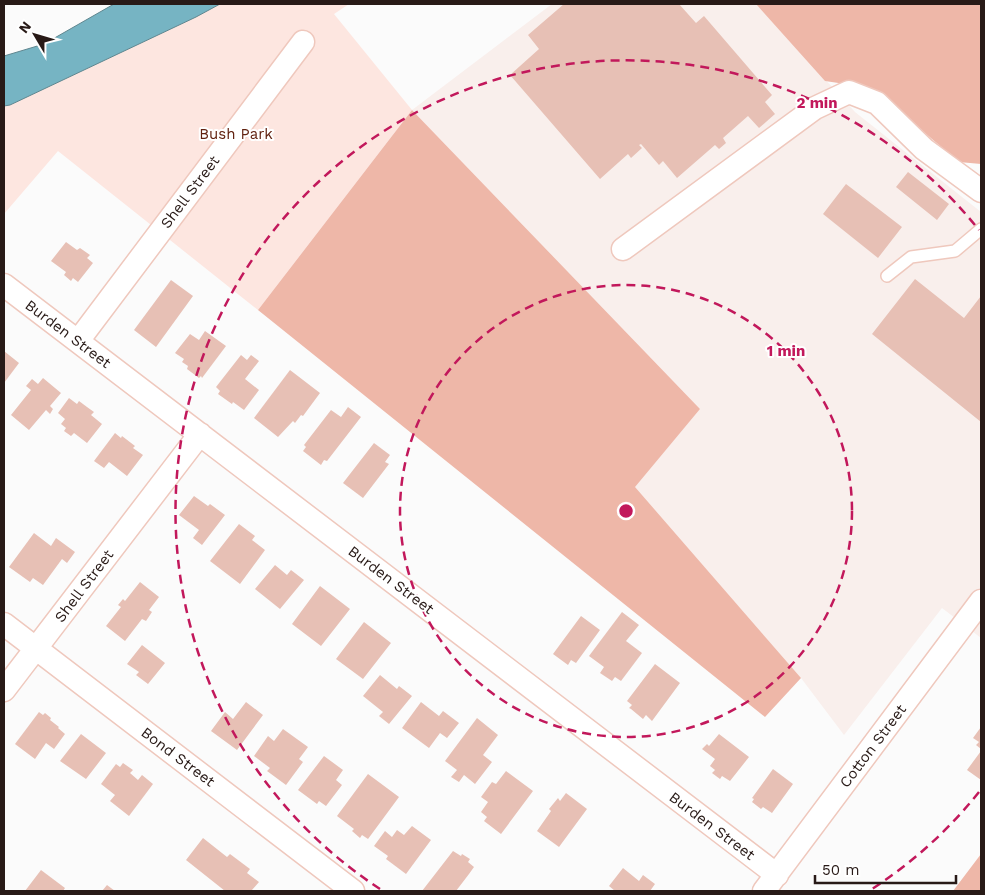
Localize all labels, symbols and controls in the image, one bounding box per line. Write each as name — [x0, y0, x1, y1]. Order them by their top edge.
north arrow — [10, 10, 60, 60]
text: N — [15, 18, 34, 36]
text: 2 min — [796, 94, 838, 112]
park label: Bush Park — [199, 125, 273, 143]
street label: Shell Street — [157, 151, 224, 232]
street label: Burden Street — [22, 296, 115, 372]
text: 1 min — [767, 342, 805, 360]
centre of rings — [617, 502, 635, 520]
street label: Burden Street — [345, 542, 438, 618]
street label: Shell Street — [51, 545, 118, 626]
street label: Cotton Street — [836, 700, 910, 791]
street label: Bond Street — [138, 723, 219, 791]
street label: Burden Street — [666, 788, 759, 864]
scale bar — [815, 852, 956, 884]
text: 50 m — [822, 861, 859, 879]

